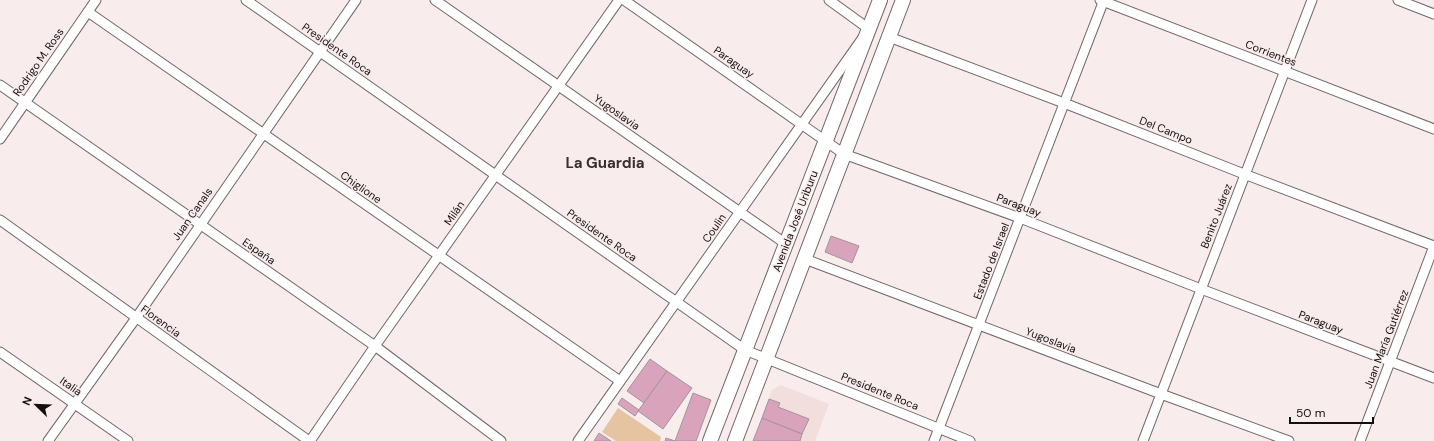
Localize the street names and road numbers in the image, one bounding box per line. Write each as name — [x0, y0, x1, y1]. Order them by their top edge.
street label: Presidente Roca — [299, 20, 375, 78]
street label: Rodrigo M. Ross — [9, 25, 67, 99]
street label: Corrientes — [1243, 37, 1299, 69]
street label: Paraguay — [711, 43, 757, 81]
street label: Yugoslavia — [591, 91, 643, 133]
street label: Del Campo — [1137, 113, 1195, 147]
street label: Chiglione — [338, 168, 384, 206]
street label: Avenida José Uriburu — [769, 168, 821, 274]
street label: Benito Juárez — [1197, 182, 1235, 250]
street label: Juan Canals — [169, 185, 215, 243]
street label: Paraguay — [995, 190, 1043, 220]
street label: Milán — [441, 198, 467, 228]
street label: Presidente Roca — [564, 206, 640, 264]
street label: Coulin — [699, 211, 729, 245]
street label: Estado de Israel — [970, 221, 1012, 301]
street label: España — [240, 235, 278, 267]
street label: Juan María Gutiérrez — [1361, 288, 1411, 390]
street label: Florencia — [138, 302, 184, 340]
street label: Paraguay — [1297, 307, 1345, 337]
street label: Yugoslavia — [1024, 324, 1078, 356]
street label: Presidente Roca — [839, 369, 921, 413]
street label: Italia — [57, 373, 85, 399]

